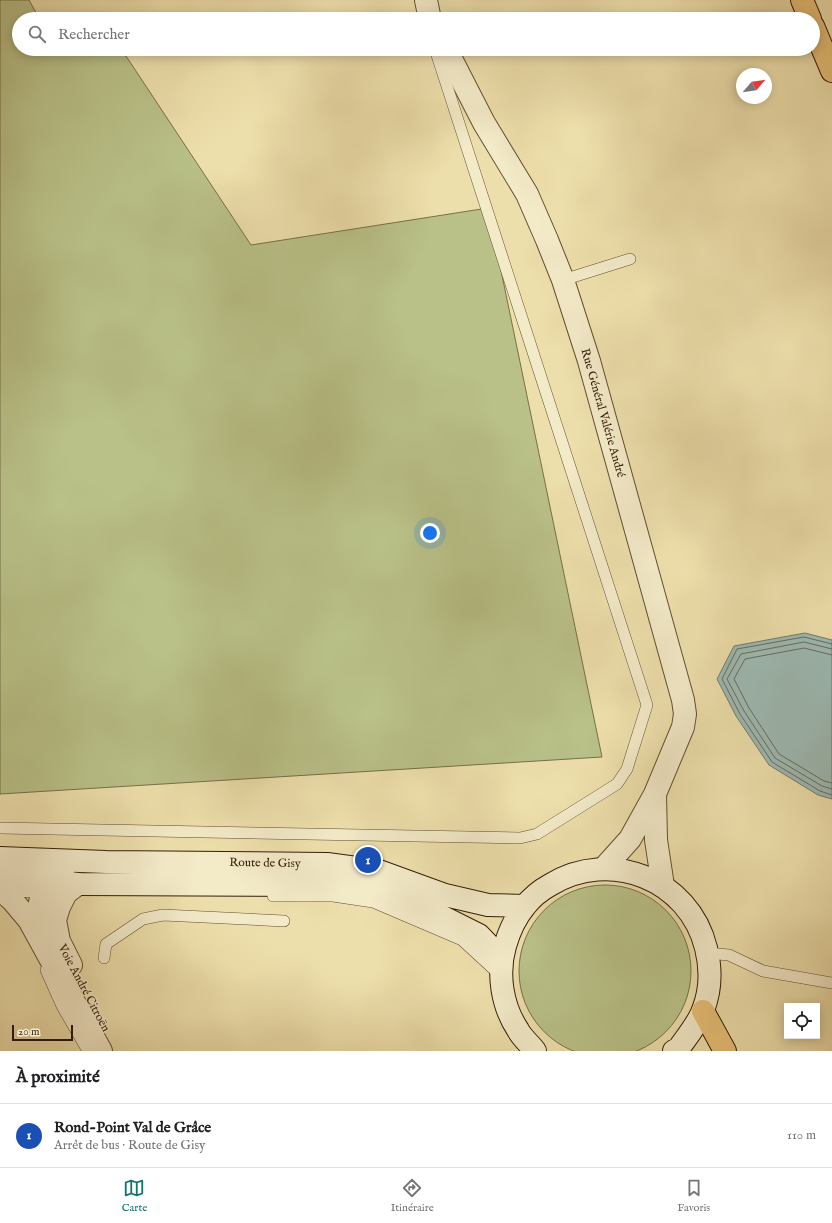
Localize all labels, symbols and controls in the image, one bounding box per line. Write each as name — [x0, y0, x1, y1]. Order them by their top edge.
search box — [12, 12, 820, 56]
icon: search — [26, 23, 48, 45]
text: Rechercher — [58, 25, 130, 44]
north arrow — [736, 68, 772, 104]
street label: Rue Général Valérie André — [577, 347, 629, 480]
your location — [420, 523, 440, 543]
pin: 1 — [355, 845, 381, 875]
street label: Route de Gisy — [229, 855, 301, 871]
street label: Voie André Citroën — [54, 941, 114, 1035]
map controls — [784, 1003, 820, 1039]
button: locate — [784, 1003, 820, 1039]
scale bar — [12, 1023, 73, 1042]
text: 20 m — [18, 1025, 39, 1039]
text: À proximité — [16, 1067, 100, 1088]
text: Rond-Point Val de Grâce — [54, 1118, 211, 1137]
text: 1 — [27, 1127, 31, 1144]
text: 110 m — [787, 1127, 816, 1144]
text: Arrêt de bus · Route de Gisy — [54, 1137, 205, 1154]
tab: Carte — [122, 1177, 147, 1215]
tab: Itinéraire — [391, 1177, 434, 1215]
tab: Favoris — [677, 1177, 710, 1215]

